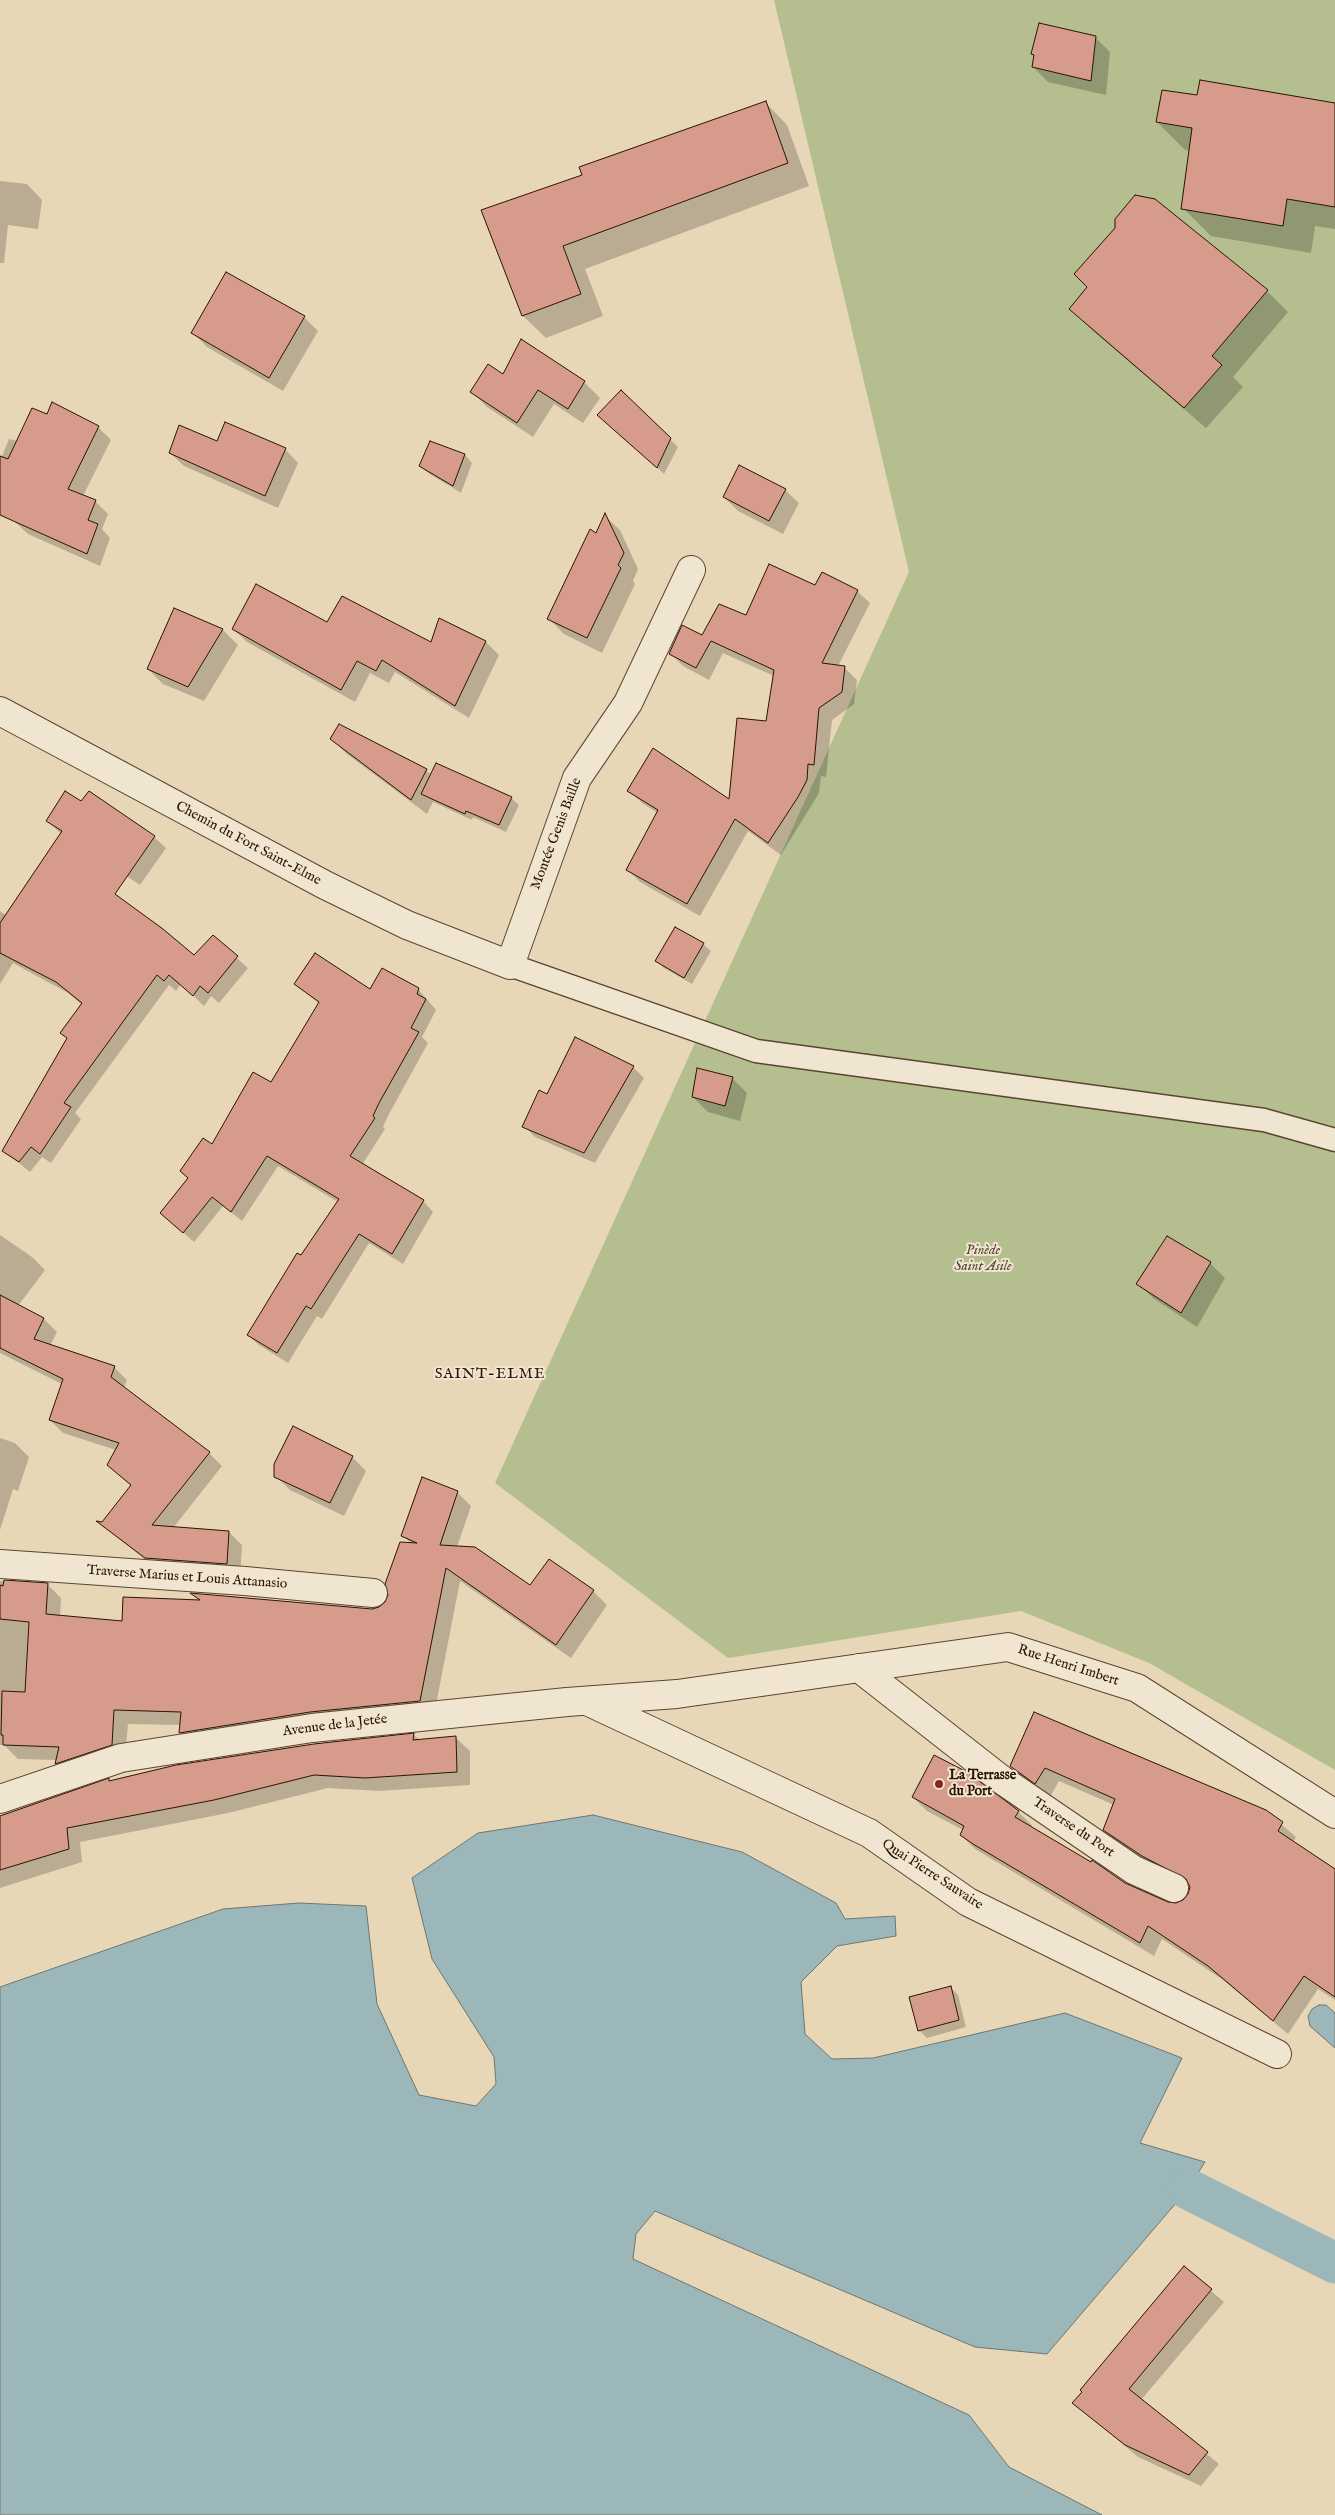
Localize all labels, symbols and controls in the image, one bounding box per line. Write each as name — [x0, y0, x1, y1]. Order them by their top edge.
street label: Montée Genis Baille — [528, 776, 586, 892]
street label: Chemin du Fort Saint-Elme — [172, 798, 324, 890]
park label: Pinède Saint Asile — [954, 1243, 1012, 1276]
district label: SAINT-ELME — [433, 1366, 547, 1384]
street label: Traverse Marius et Louis Attanasio — [86, 1563, 288, 1593]
street label: Rue Henri Imbert — [1015, 1642, 1121, 1690]
street label: Avenue de la Jetée — [282, 1711, 388, 1741]
place label: La Terrasse du Port — [949, 1768, 1016, 1800]
marker: La Terrasse du Port — [933, 1778, 945, 1790]
street label: Traverse du Port — [1029, 1794, 1117, 1862]
street label: Quai Pierre Sauvaire — [878, 1836, 986, 1914]

